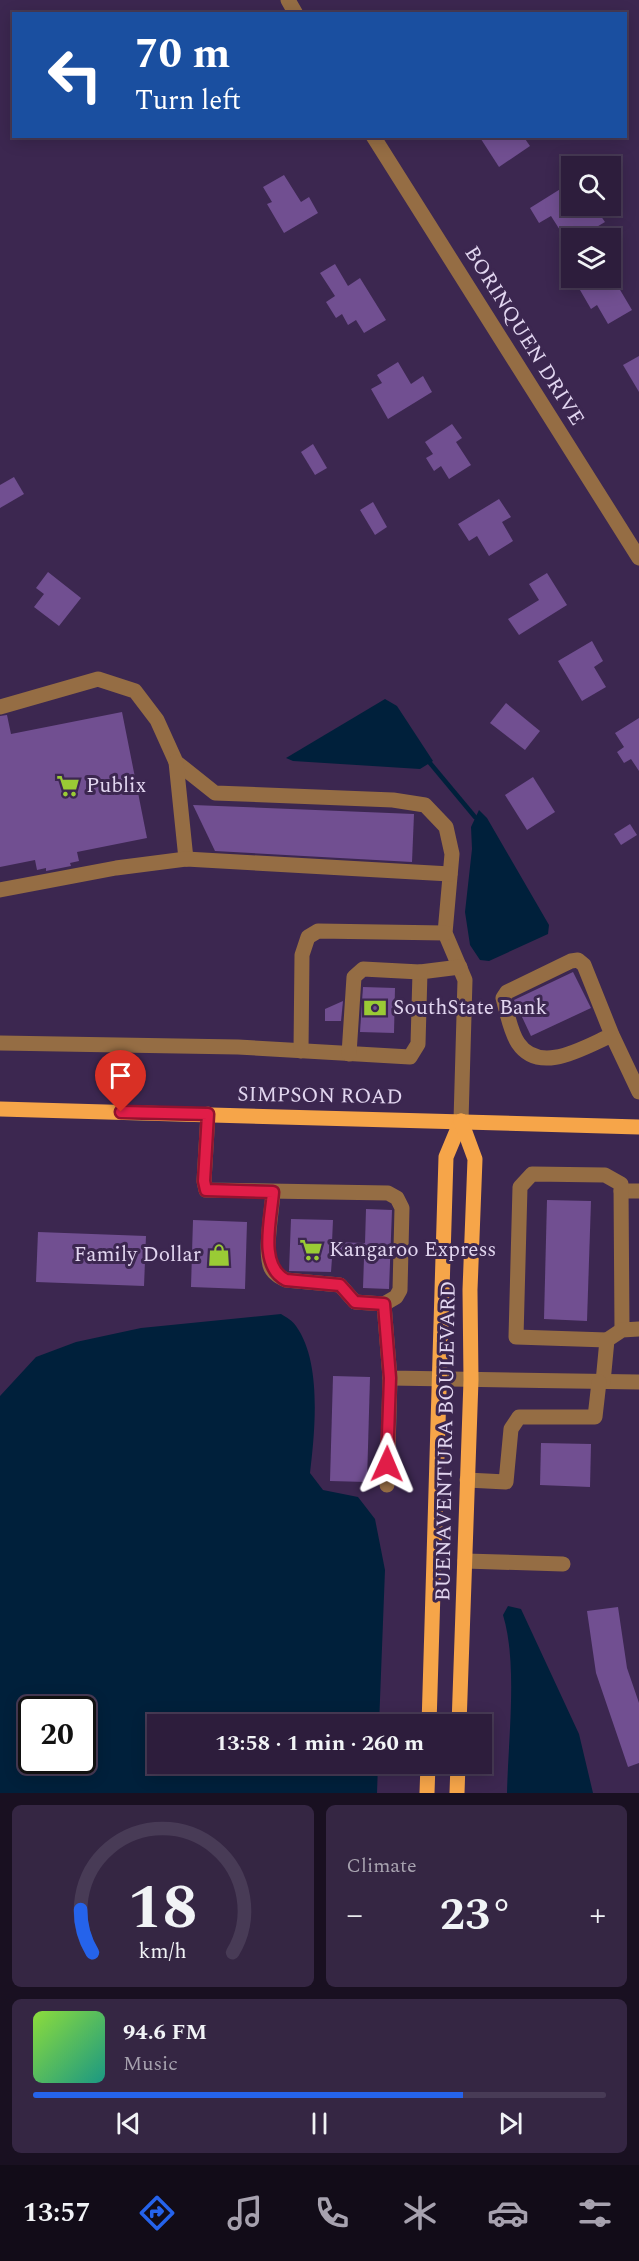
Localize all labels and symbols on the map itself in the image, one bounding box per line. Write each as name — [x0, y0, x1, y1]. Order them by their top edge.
street label: BORINQUEN DRIVE — [456, 240, 592, 432]
place label: Publix — [86, 770, 146, 802]
supermarket icon: Publix — [55, 773, 81, 799]
place label: SouthState Bank — [393, 992, 548, 1024]
bank icon: SouthState Bank — [362, 995, 388, 1021]
pin — [95, 1050, 146, 1112]
street label: SIMPSON ROAD — [237, 1079, 403, 1113]
place label: Kangaroo Express — [329, 1234, 496, 1266]
supermarket icon: Kangaroo Express — [298, 1237, 324, 1263]
place label: Family Dollar — [74, 1239, 201, 1271]
shop icon: Family Dollar — [206, 1242, 232, 1268]
street label: BUENAVENTURA BOULEVARD — [427, 1281, 465, 1601]
position arrow — [355, 1432, 419, 1496]
speed limit sign: 20 — [18, 1696, 96, 1774]

